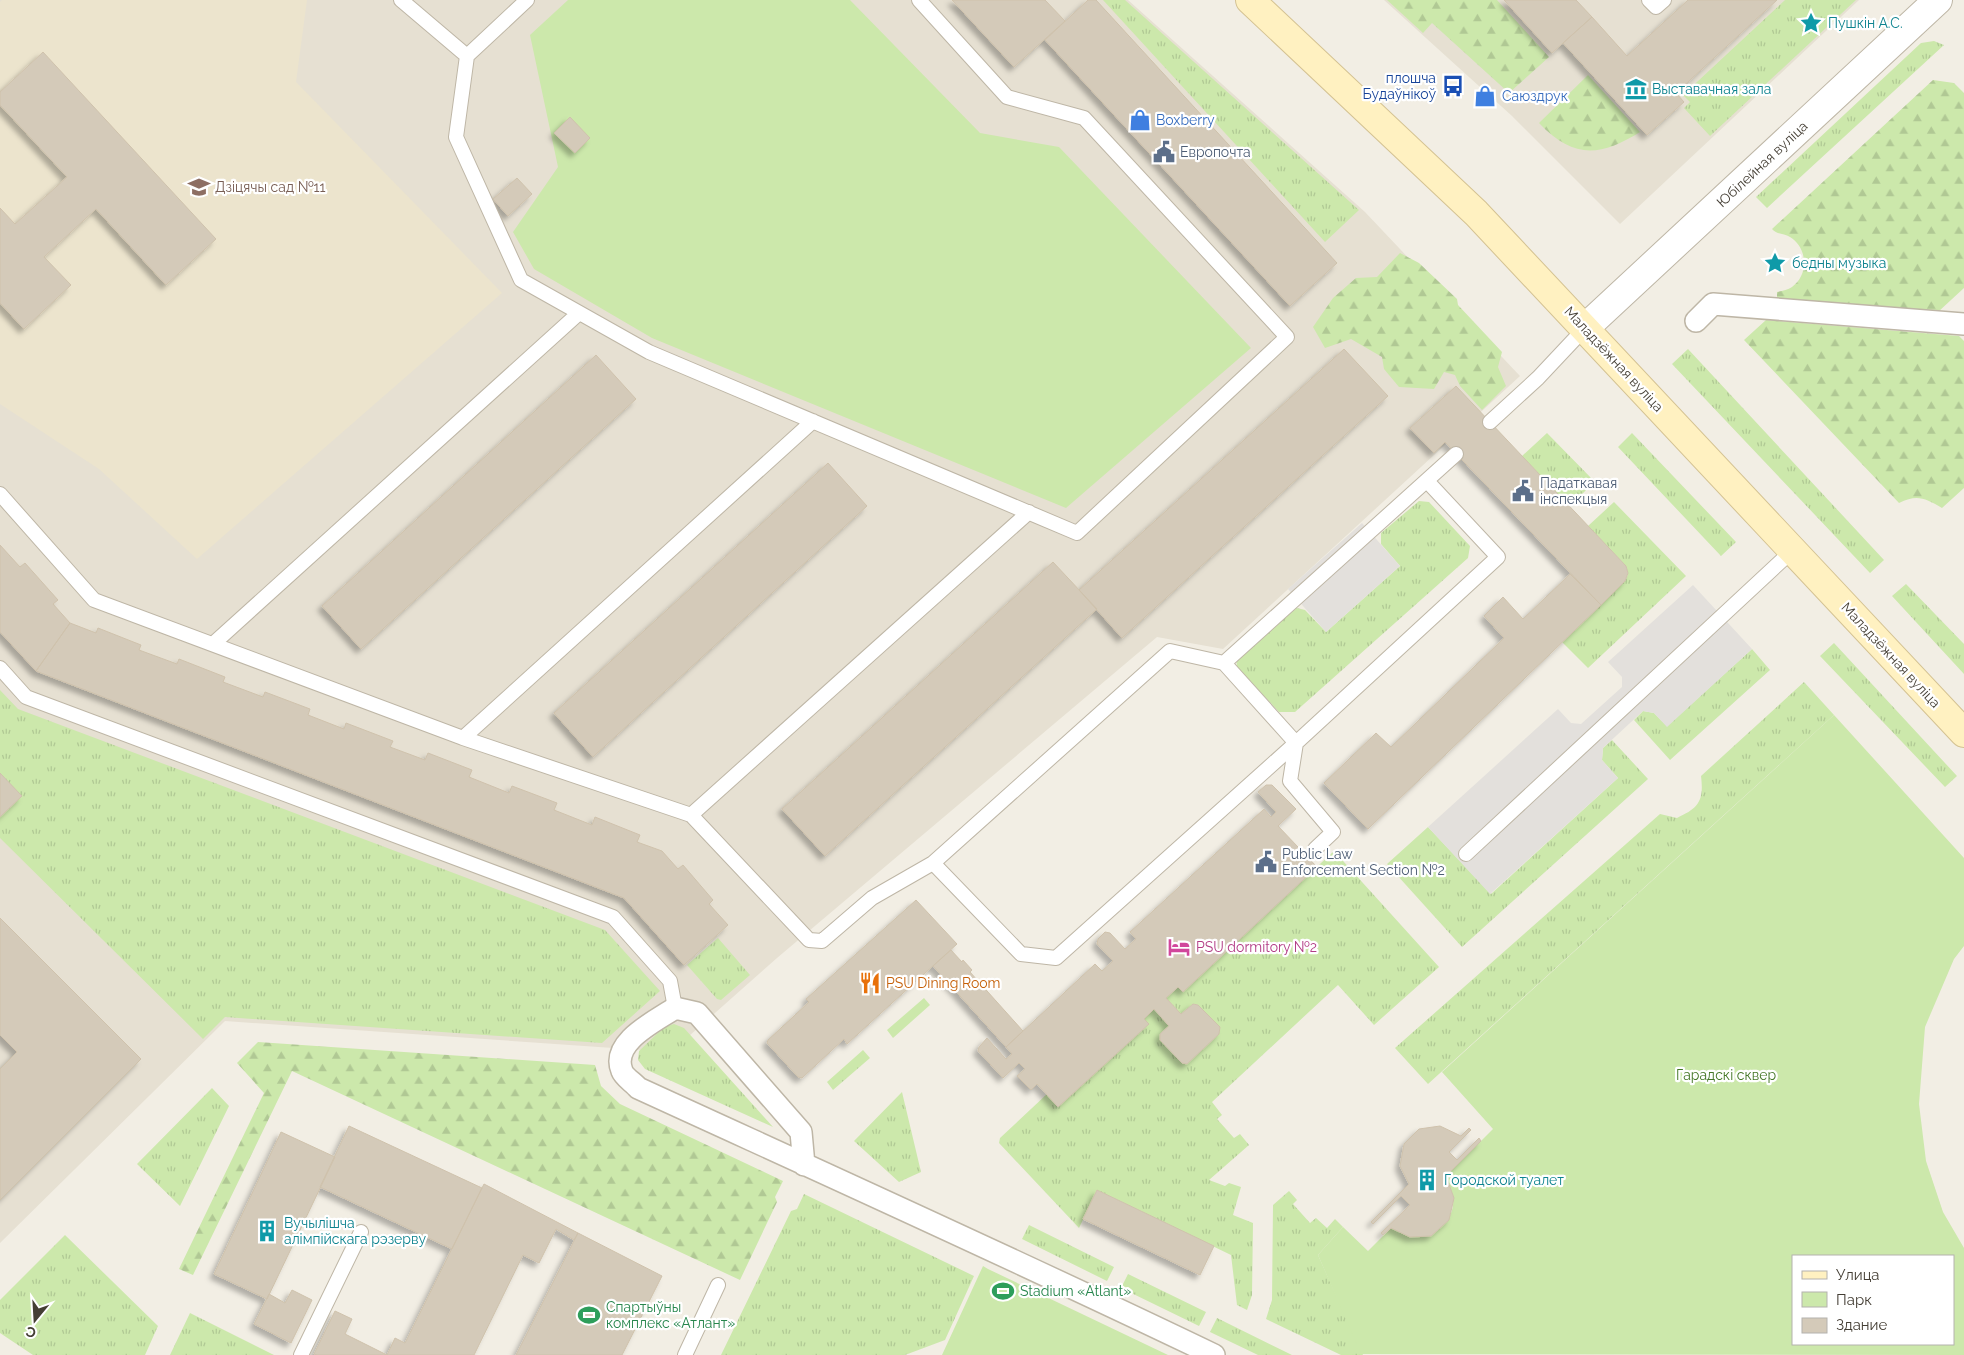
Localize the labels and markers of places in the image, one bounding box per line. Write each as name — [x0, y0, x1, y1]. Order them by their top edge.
place icon: Пушкін А.С. — [1798, 10, 1824, 36]
place label: Пушкін А.С. — [1828, 15, 1903, 31]
place label: плошча Будаўнікоў — [1362, 70, 1436, 102]
bus stop icon: плошча Будаўнікоў — [1440, 73, 1466, 99]
museum icon: Выставачная зала — [1623, 76, 1649, 102]
place label: Выставачная зала — [1652, 81, 1771, 97]
shop icon: Саюздрук — [1472, 83, 1498, 109]
place label: Саюздрук — [1502, 88, 1568, 104]
shop icon: Boxberry — [1127, 107, 1153, 133]
place label: Boxberry — [1156, 112, 1215, 128]
public building icon: Европочта — [1151, 139, 1177, 165]
place label: Европочта — [1180, 144, 1251, 160]
school or university icon: Дзіцячы сад №11 — [186, 174, 212, 200]
place label: Дзіцячы сад №11 — [215, 179, 326, 195]
place icon: бедны музыка — [1762, 250, 1788, 276]
place label: бедны музыка — [1792, 255, 1886, 271]
place label: Падаткавая інспекцыя — [1540, 475, 1617, 507]
public building icon: Падаткавая інспекцыя — [1510, 478, 1536, 504]
place label: Public Law Enforcement Section №2 — [1282, 846, 1445, 878]
public building icon: Public Law Enforcement Section №2 — [1253, 849, 1279, 875]
hotel icon: PSU dormitory №2 — [1166, 934, 1192, 960]
place label: PSU dormitory №2 — [1196, 939, 1317, 955]
restaurant icon: PSU Dining Room — [857, 970, 883, 996]
place label: PSU Dining Room — [886, 975, 1000, 991]
building icon: Городской туалет — [1414, 1167, 1440, 1193]
place label: Городской туалет — [1444, 1172, 1564, 1188]
place label: Вучылішча алімпійскага рэзерву — [284, 1215, 426, 1247]
building icon: Вучылішча алімпійскага рэзерву — [254, 1218, 280, 1244]
sports icon: Stadium «Atlant» — [990, 1278, 1016, 1304]
place label: Stadium «Atlant» — [1020, 1283, 1131, 1299]
place label: Спартыўны комплекс «Атлант» — [606, 1299, 735, 1331]
sports icon: Спартыўны комплекс «Атлант» — [576, 1302, 602, 1328]

